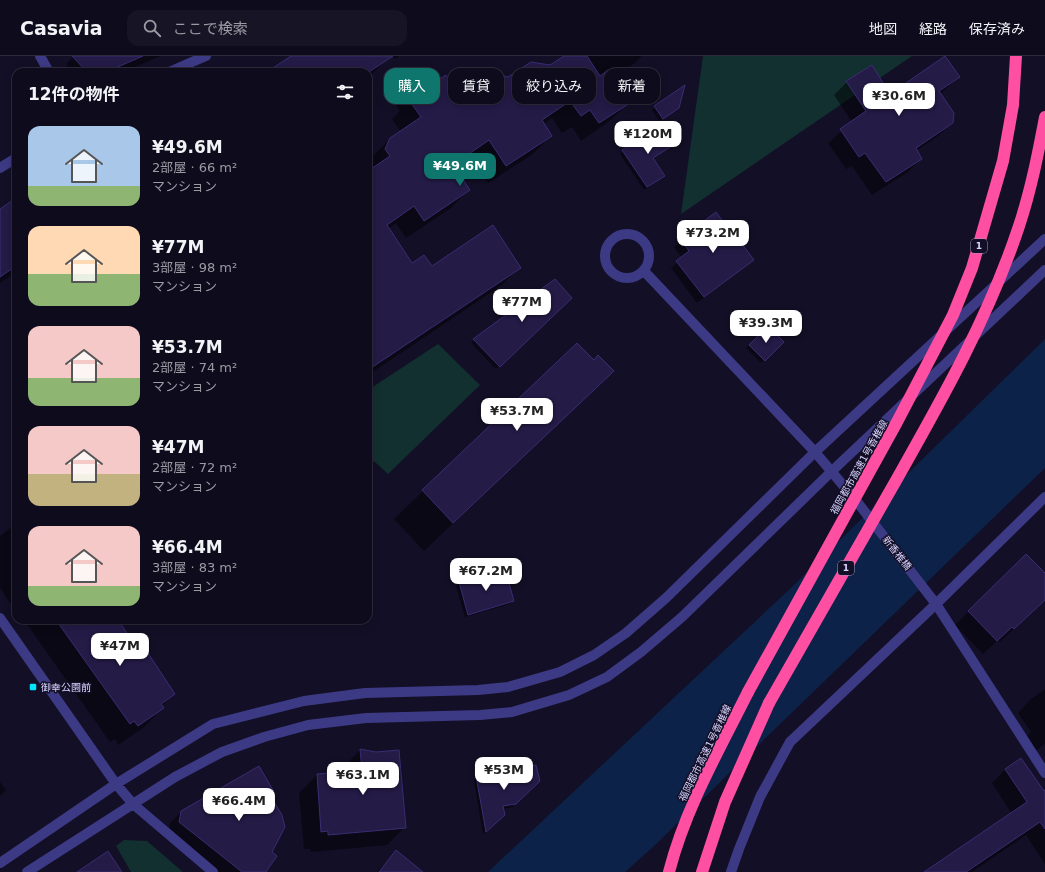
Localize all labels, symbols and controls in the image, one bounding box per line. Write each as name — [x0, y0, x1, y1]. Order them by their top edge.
search box — [127, 10, 407, 46]
text: Casavia — [20, 17, 103, 39]
icon: search — [141, 17, 163, 39]
text: ここで検索 — [173, 20, 248, 38]
text: 地図 — [869, 21, 897, 37]
text: 経路 — [919, 21, 947, 37]
text: 保存済み — [969, 21, 1025, 37]
chip: 購入 — [384, 68, 440, 104]
chip: 賃貸 — [448, 68, 504, 104]
chip: 絞り込み — [512, 68, 596, 104]
chip: 新着 — [604, 68, 660, 104]
icon: filters — [334, 81, 356, 103]
pin: ¥30.6M — [866, 83, 932, 117]
text: 12件の物件 — [28, 84, 120, 104]
text: ¥30.6M — [872, 88, 926, 103]
pin: ¥120M — [620, 121, 676, 155]
text: ¥120M — [623, 126, 673, 141]
text: ¥49.6M — [152, 137, 223, 157]
icon: home — [60, 142, 108, 190]
pin: ¥49.6M — [427, 153, 493, 187]
text: ¥49.6M — [433, 158, 487, 173]
text: 2部屋 · 66 m² — [152, 160, 237, 175]
text: マンション — [152, 179, 217, 194]
pin: ¥73.2M — [680, 220, 746, 254]
text: ¥73.2M — [686, 225, 740, 240]
text: ¥77M — [152, 237, 204, 257]
road number: 1 — [971, 239, 987, 253]
icon: home — [60, 242, 108, 290]
text: 3部屋 · 98 m² — [152, 260, 237, 275]
text: マンション — [152, 279, 217, 294]
pin: ¥77M — [498, 289, 546, 323]
text: ¥77M — [502, 294, 542, 309]
pin: ¥39.3M — [733, 310, 799, 344]
text: ¥39.3M — [739, 315, 793, 330]
text: ¥53.7M — [152, 337, 223, 357]
icon: home — [60, 342, 108, 390]
text: 2部屋 · 74 m² — [152, 360, 237, 375]
text: マンション — [152, 379, 217, 394]
pin: ¥53.7M — [484, 398, 550, 432]
text: ¥53.7M — [490, 403, 544, 418]
street label: 福岡都市高速1号香椎線 — [828, 418, 890, 516]
text: ¥47M — [152, 437, 204, 457]
icon: home — [60, 442, 108, 490]
text: 2部屋 · 72 m² — [152, 460, 237, 475]
text: マンション — [152, 479, 217, 494]
street label: 新香椎橋 — [880, 534, 914, 572]
text: ¥66.4M — [152, 537, 223, 557]
icon: home — [60, 542, 108, 590]
pin: ¥67.2M — [453, 558, 519, 592]
text: 3部屋 · 83 m² — [152, 560, 237, 575]
road number: 1 — [838, 561, 854, 575]
text: ¥67.2M — [459, 563, 513, 578]
text: マンション — [152, 579, 217, 594]
pin: ¥47M — [96, 633, 144, 667]
text: ¥47M — [100, 638, 140, 653]
marker: 御幸公園前 — [28, 682, 38, 692]
place label: 御幸公園前 — [41, 682, 91, 693]
street label: 福岡都市高速1号香椎線 — [677, 703, 733, 803]
pin: ¥53M — [480, 757, 528, 791]
pin: ¥63.1M — [330, 762, 396, 796]
text: ¥53M — [484, 762, 524, 777]
text: ¥63.1M — [336, 767, 390, 782]
pin: ¥66.4M — [206, 788, 272, 822]
text: ¥66.4M — [212, 793, 266, 808]

